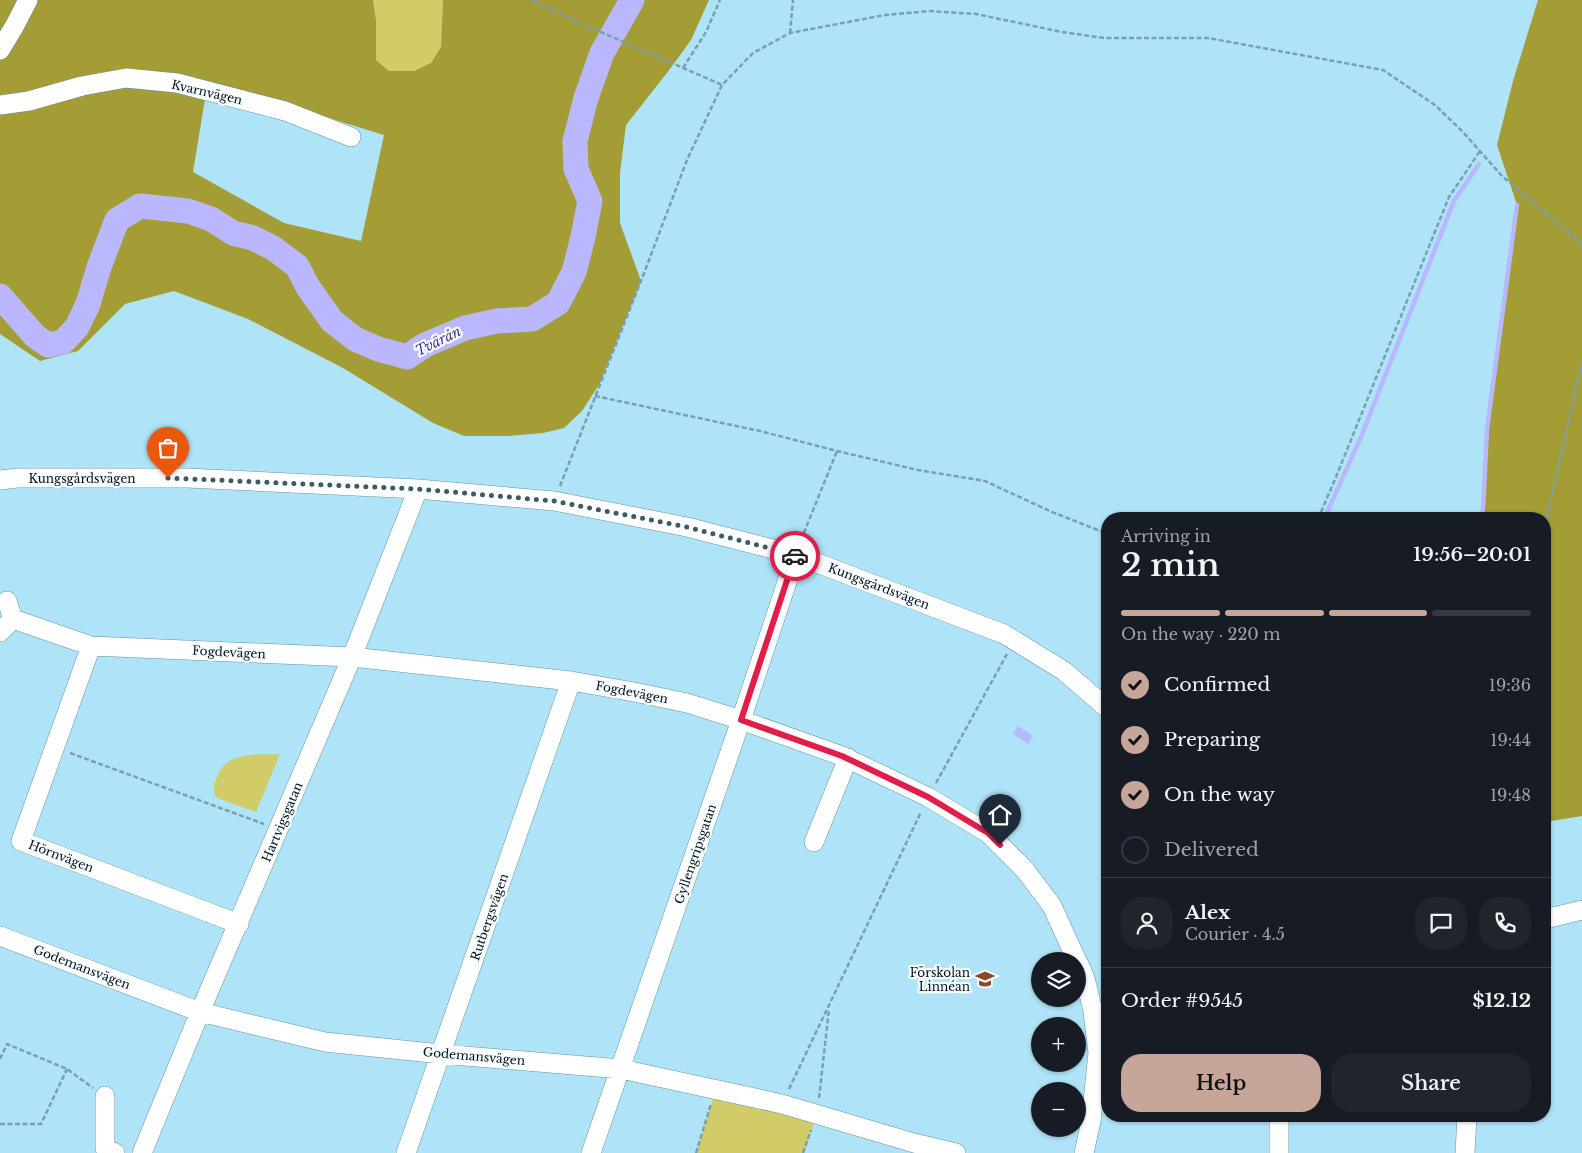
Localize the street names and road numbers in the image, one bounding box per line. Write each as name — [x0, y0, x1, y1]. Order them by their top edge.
street label: Kvarnvägen — [170, 77, 244, 107]
street label: Kungsgårdsvägen — [28, 471, 136, 486]
street label: Kungsgårdsvägen — [826, 560, 932, 612]
street label: Fogdevägen — [192, 643, 266, 661]
street label: Fogdevägen — [595, 678, 669, 706]
street label: Hartvigsgatan — [258, 780, 306, 864]
street label: Gyllengripsgatan — [671, 802, 719, 906]
street label: Hörnvägen — [26, 837, 96, 875]
street label: Rutbergsvägen — [467, 871, 511, 963]
street label: Godemansvägen — [31, 942, 133, 992]
street label: Godemansvägen — [422, 1044, 526, 1068]

